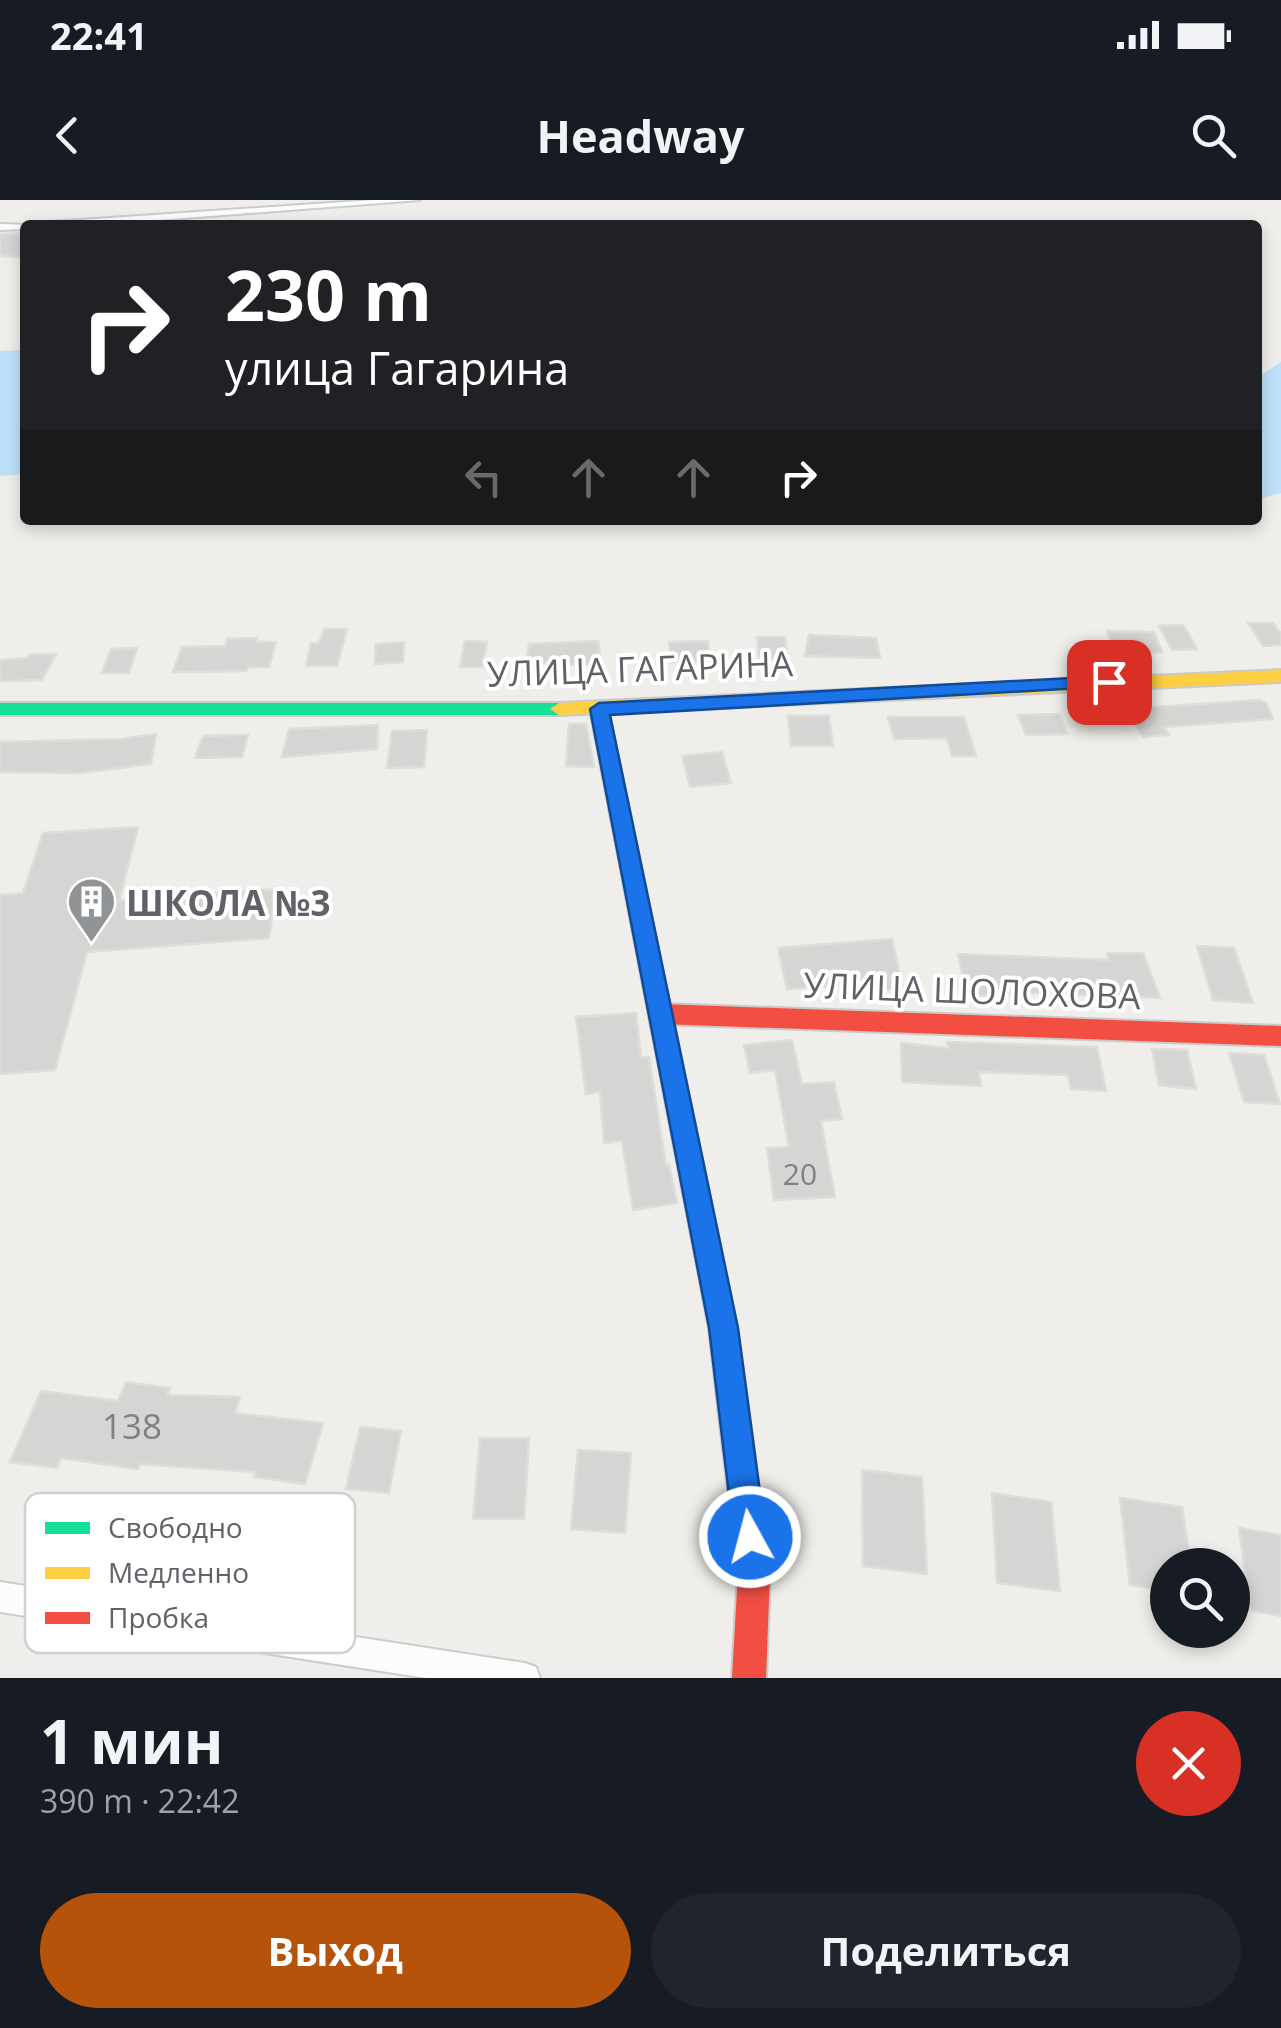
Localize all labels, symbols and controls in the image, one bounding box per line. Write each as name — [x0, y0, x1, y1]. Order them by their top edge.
text: 22:41 — [50, 9, 148, 61]
text: Headway — [537, 105, 744, 166]
icon: back — [40, 108, 95, 163]
icon: search — [1186, 108, 1241, 163]
text: 230 m — [225, 246, 432, 342]
icon: right — [60, 260, 190, 390]
text: улица Гагарина — [225, 337, 569, 398]
icon: left — [456, 450, 511, 505]
icon: ahead — [561, 450, 616, 505]
icon: ahead — [666, 450, 721, 505]
icon: right — [771, 450, 826, 505]
street label: УЛИЦА ГАГАРИНА — [486, 639, 795, 697]
pin — [1067, 640, 1152, 725]
icon: arrive — [1082, 655, 1137, 710]
building icon: ШКОЛА №3 — [65, 876, 117, 944]
place label: ШКОЛА №3 — [126, 879, 330, 926]
street label: УЛИЦА ШОЛОХОВА — [803, 961, 1142, 1019]
house number: 20 — [783, 1153, 817, 1194]
house number: 138 — [102, 1402, 162, 1449]
position arrow — [698, 1485, 802, 1589]
legend — [25, 1493, 355, 1653]
text: Свободно — [108, 1508, 243, 1546]
map controls — [1150, 1548, 1250, 1648]
button: search — [1150, 1548, 1250, 1648]
text: Медленно — [108, 1553, 249, 1591]
text: Пробка — [108, 1598, 209, 1636]
text: 1 мин — [40, 1700, 224, 1782]
button: close — [1136, 1711, 1241, 1816]
text: 390 m · 22:42 — [40, 1779, 239, 1822]
button: Выход — [40, 1893, 631, 2008]
button: Поделиться — [651, 1893, 1241, 2008]

